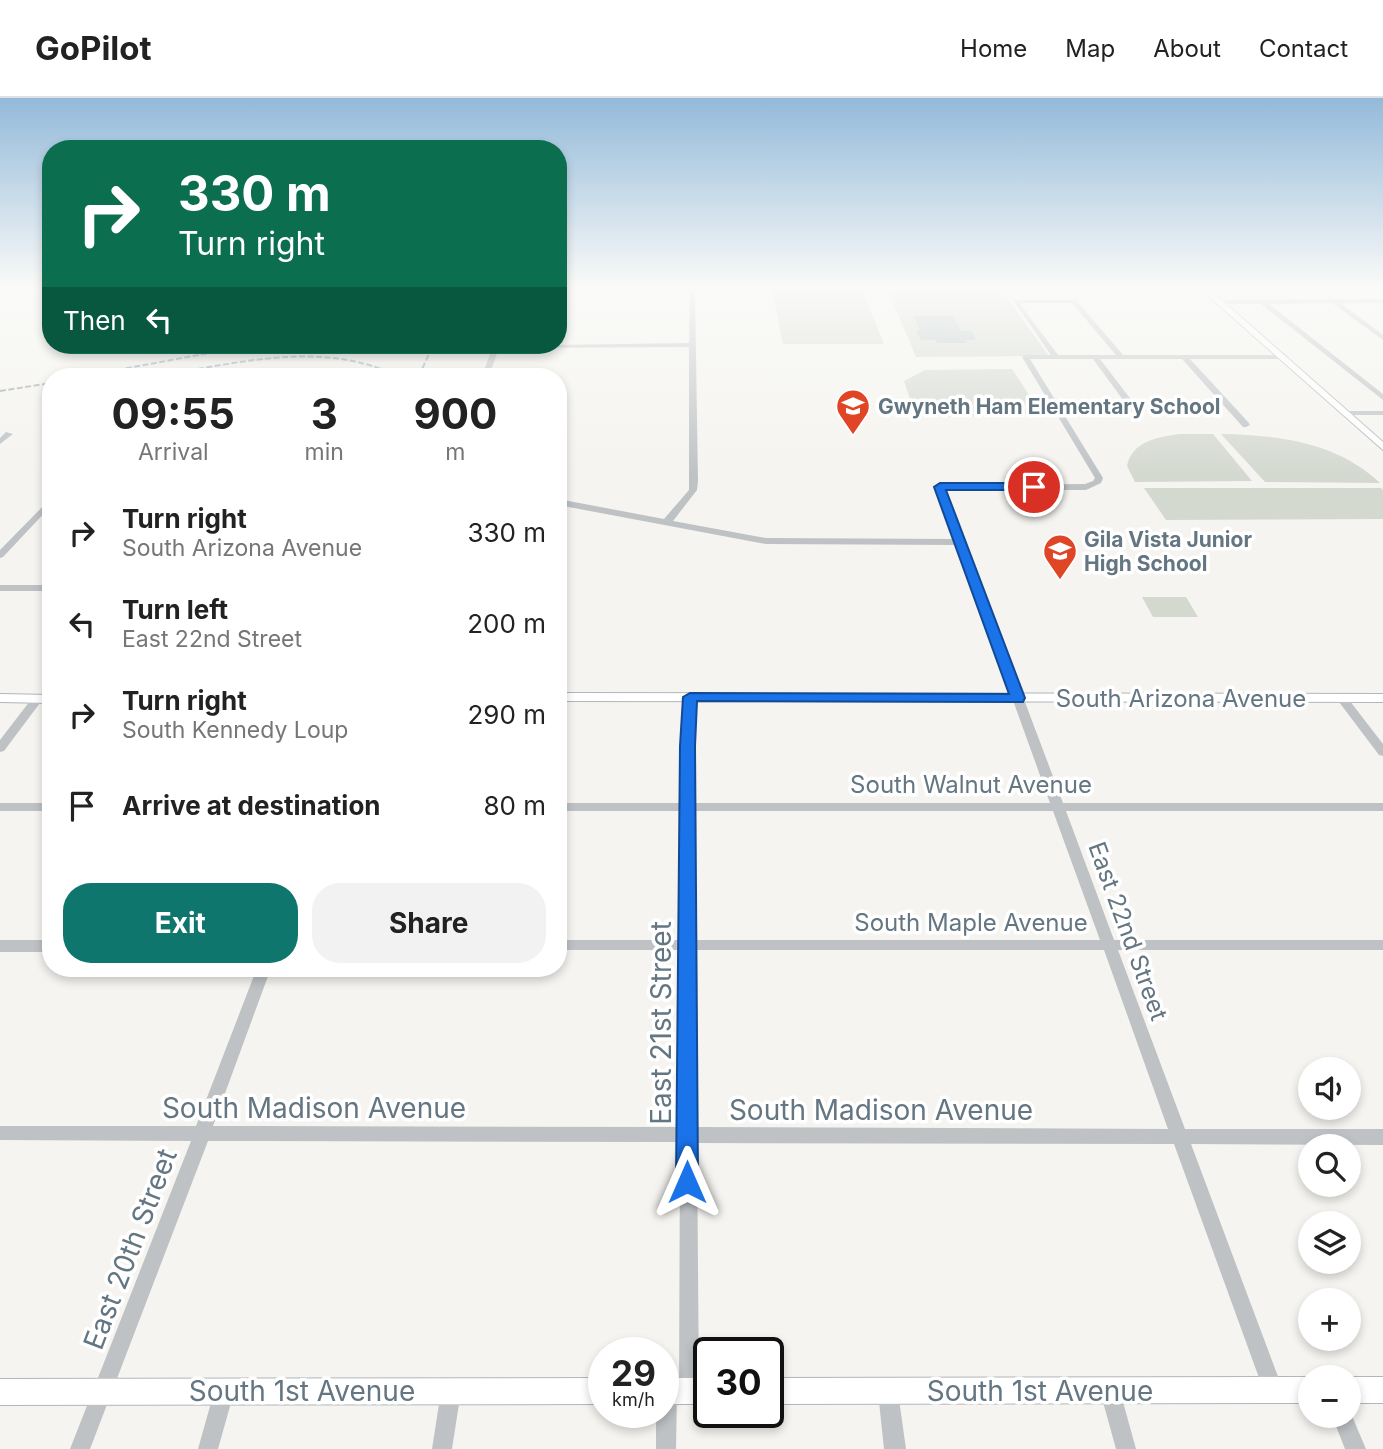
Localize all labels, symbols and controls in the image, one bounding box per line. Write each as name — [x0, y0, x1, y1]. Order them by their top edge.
text: GoPilot — [35, 28, 152, 68]
text: Home — [960, 34, 1027, 63]
text: Map — [1065, 34, 1115, 63]
text: About — [1153, 34, 1221, 63]
text: Contact — [1259, 34, 1348, 63]
text: 330 m — [178, 164, 331, 223]
icon: right — [63, 168, 154, 259]
text: Turn right — [178, 224, 325, 263]
icon: left — [140, 301, 178, 339]
text: Then — [63, 305, 126, 336]
school or university icon: Gwyneth Ham Elementary School — [834, 387, 872, 436]
text: 09:55 — [112, 388, 235, 439]
text: 3 — [311, 388, 338, 439]
text: 900 — [413, 388, 497, 439]
place label: Gwyneth Ham Elementary School — [878, 394, 1220, 419]
text: Arrival — [138, 438, 209, 466]
text: min — [305, 438, 344, 466]
text: m — [445, 438, 466, 466]
pin — [1004, 457, 1064, 517]
icon: arrive — [1015, 468, 1053, 506]
text: Turn right — [122, 503, 247, 534]
icon: right — [63, 514, 101, 552]
text: 330 m — [467, 517, 546, 548]
place label: Gila Vista Junior High School — [1084, 527, 1252, 576]
school or university icon: Gila Vista Junior High School — [1041, 532, 1079, 581]
text: South Arizona Avenue — [122, 534, 362, 562]
text: Turn left — [122, 594, 228, 625]
icon: left — [63, 605, 101, 643]
text: 200 m — [467, 608, 546, 639]
text: East 22nd Street — [122, 625, 302, 653]
street label: South Arizona Avenue — [1056, 684, 1306, 713]
text: Turn right — [122, 685, 247, 716]
icon: right — [63, 696, 101, 734]
text: 290 m — [468, 699, 546, 730]
text: South Kennedy Loup — [122, 716, 348, 744]
street label: South Walnut Avenue — [850, 770, 1092, 799]
icon: arrive — [63, 787, 101, 825]
text: Arrive at destination — [122, 790, 381, 821]
text: 80 m — [483, 790, 546, 821]
street label: East 22nd Street — [1082, 838, 1174, 1024]
button: Exit — [63, 883, 298, 963]
button: Share — [312, 883, 546, 963]
street label: South Maple Avenue — [854, 908, 1088, 937]
street label: East 21st Street — [644, 921, 678, 1125]
map controls — [1298, 1057, 1361, 1428]
button: sound — [1298, 1057, 1361, 1120]
street label: South Madison Avenue — [162, 1091, 466, 1125]
street label: South Madison Avenue — [729, 1093, 1033, 1127]
button: search — [1298, 1134, 1361, 1197]
street label: East 20th Street — [76, 1144, 184, 1354]
position arrow — [650, 1145, 724, 1219]
button: layers — [1298, 1211, 1361, 1274]
button: + — [1298, 1288, 1361, 1351]
speed limit sign: 30 — [693, 1337, 784, 1428]
text: 29 — [611, 1352, 656, 1394]
button: − — [1298, 1365, 1361, 1428]
street label: South 1st Avenue — [189, 1374, 415, 1408]
street label: South 1st Avenue — [927, 1374, 1153, 1408]
text: km/h — [612, 1389, 655, 1410]

